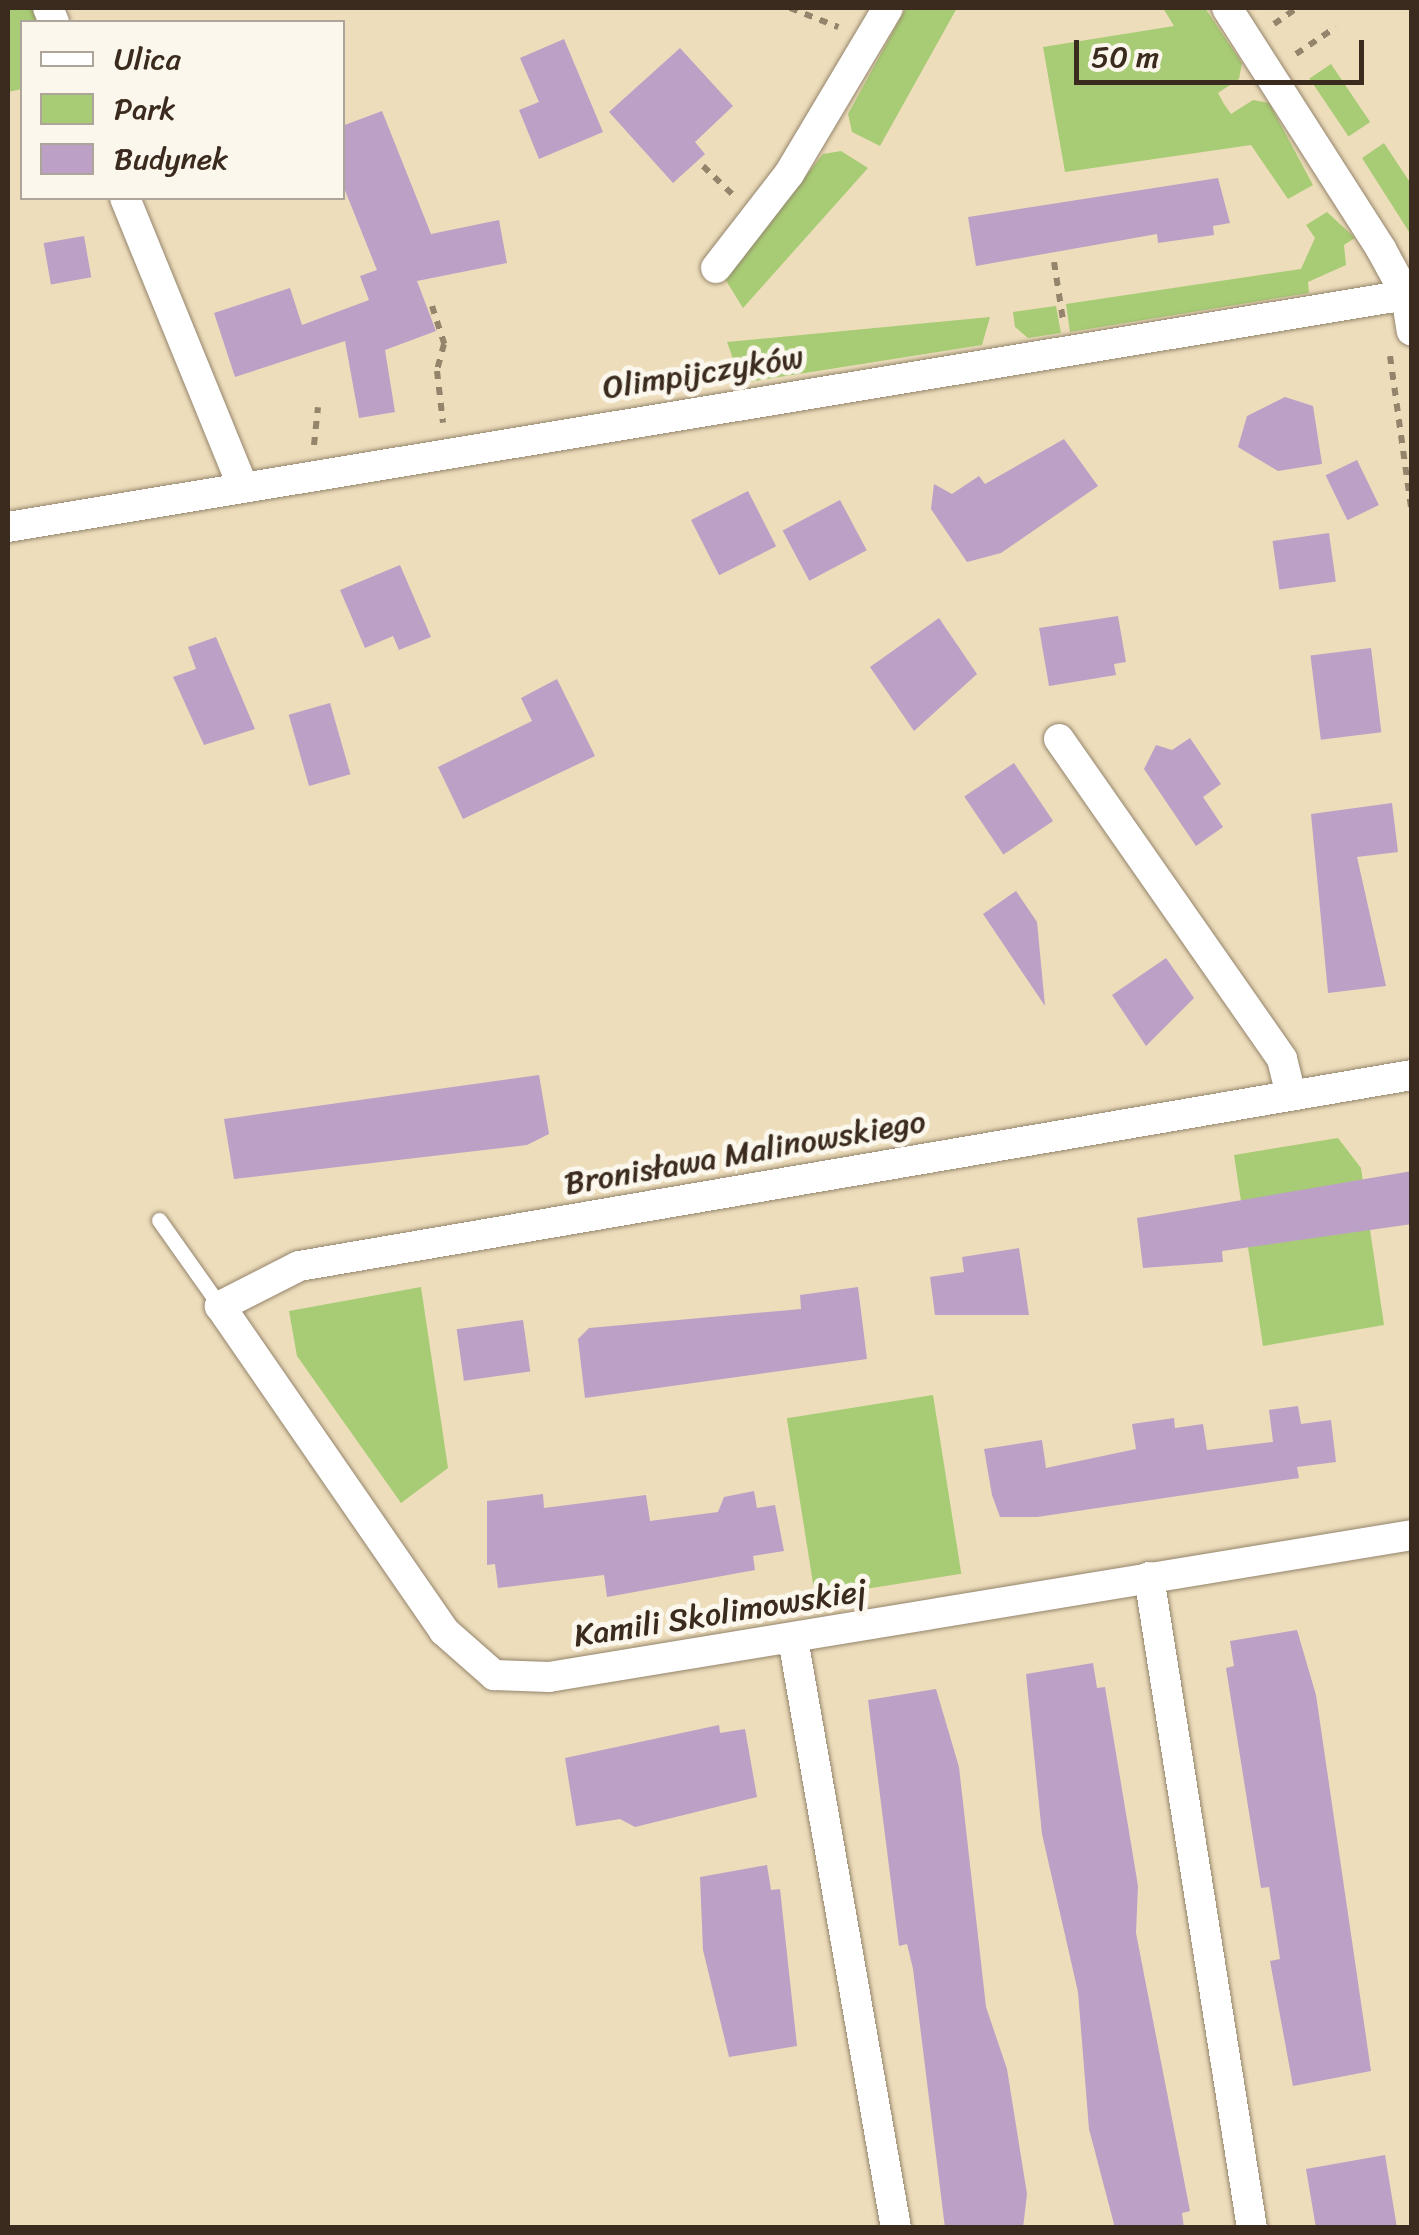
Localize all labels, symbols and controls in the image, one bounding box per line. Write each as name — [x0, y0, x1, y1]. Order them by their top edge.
legend — [20, 20, 345, 200]
scale bar — [1079, 20, 1369, 82]
text: 50 m — [1091, 30, 1159, 84]
text: Ulica — [114, 32, 181, 86]
text: Park — [114, 82, 176, 136]
text: Budynek — [114, 132, 228, 186]
street label: Olimpijczyków — [600, 338, 806, 408]
street label: Bronisława Malinowskiego — [561, 1102, 929, 1204]
street label: Kamili Skolimowskiej — [571, 1572, 869, 1656]

